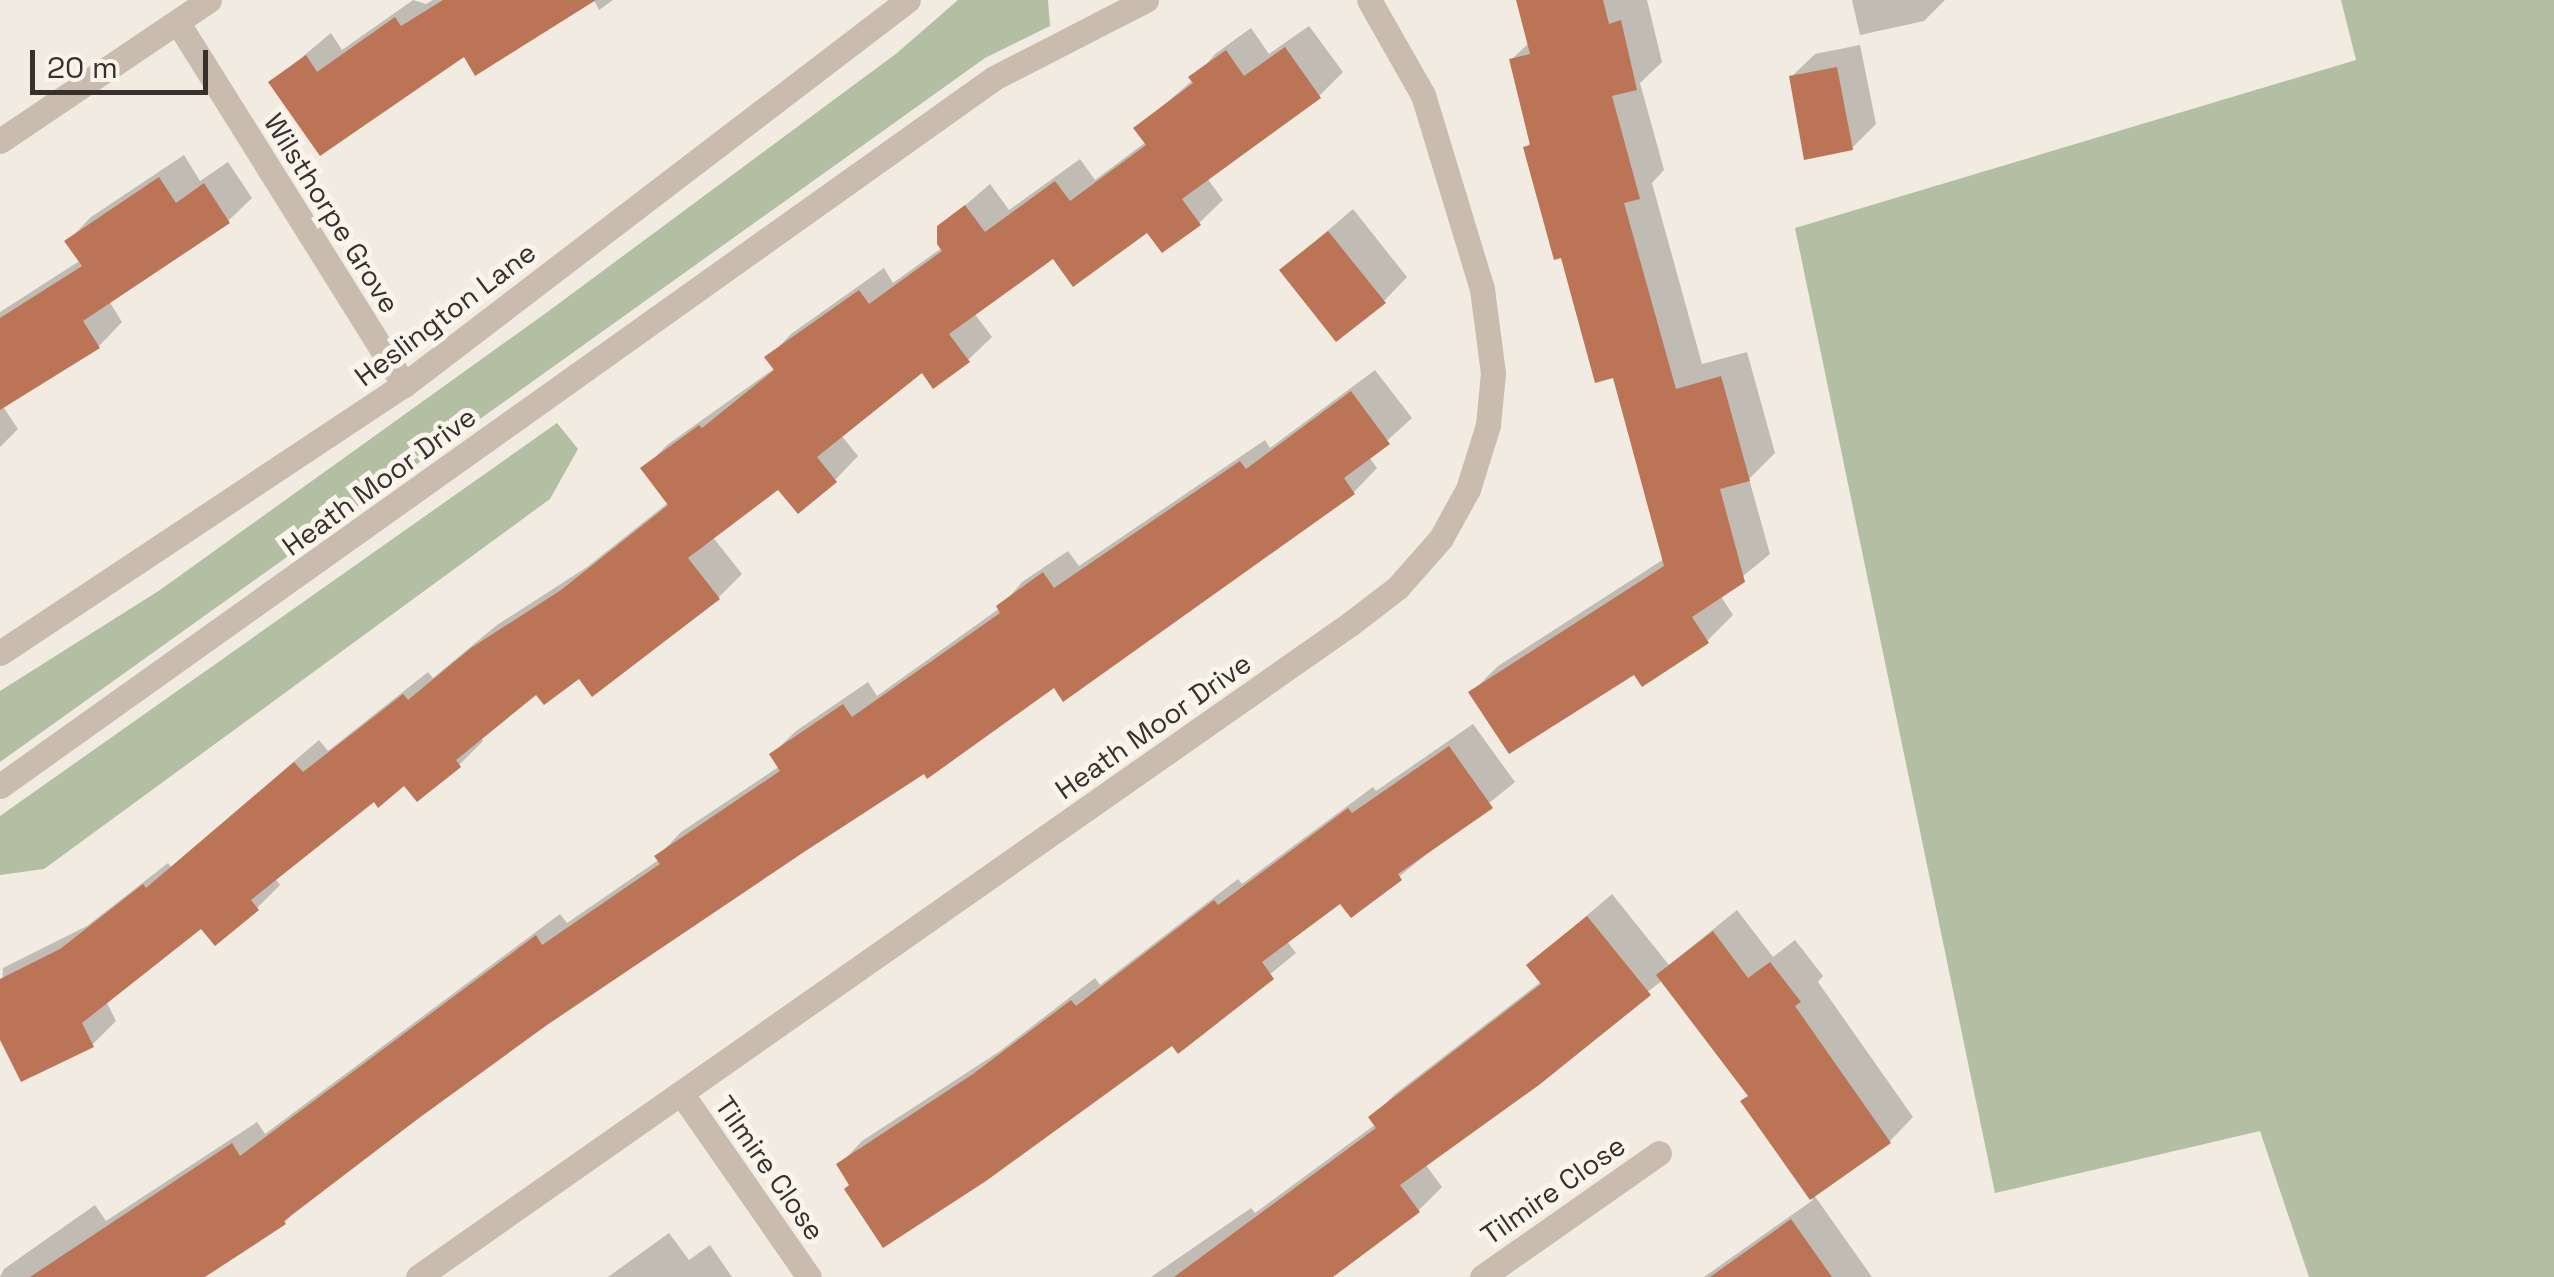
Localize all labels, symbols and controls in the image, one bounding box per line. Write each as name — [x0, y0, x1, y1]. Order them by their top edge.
scale bar — [35, 30, 212, 92]
text: 20 m — [47, 48, 118, 87]
street label: Wilsthorpe Grove — [257, 107, 407, 319]
street label: Heslington Lane — [348, 235, 542, 393]
street label: Heath Moor Drive — [276, 400, 482, 562]
street label: Heath Moor Drive — [1049, 646, 1257, 806]
street label: Tilmire Close — [708, 1089, 832, 1247]
street label: Tilmire Close — [1474, 1128, 1632, 1252]

